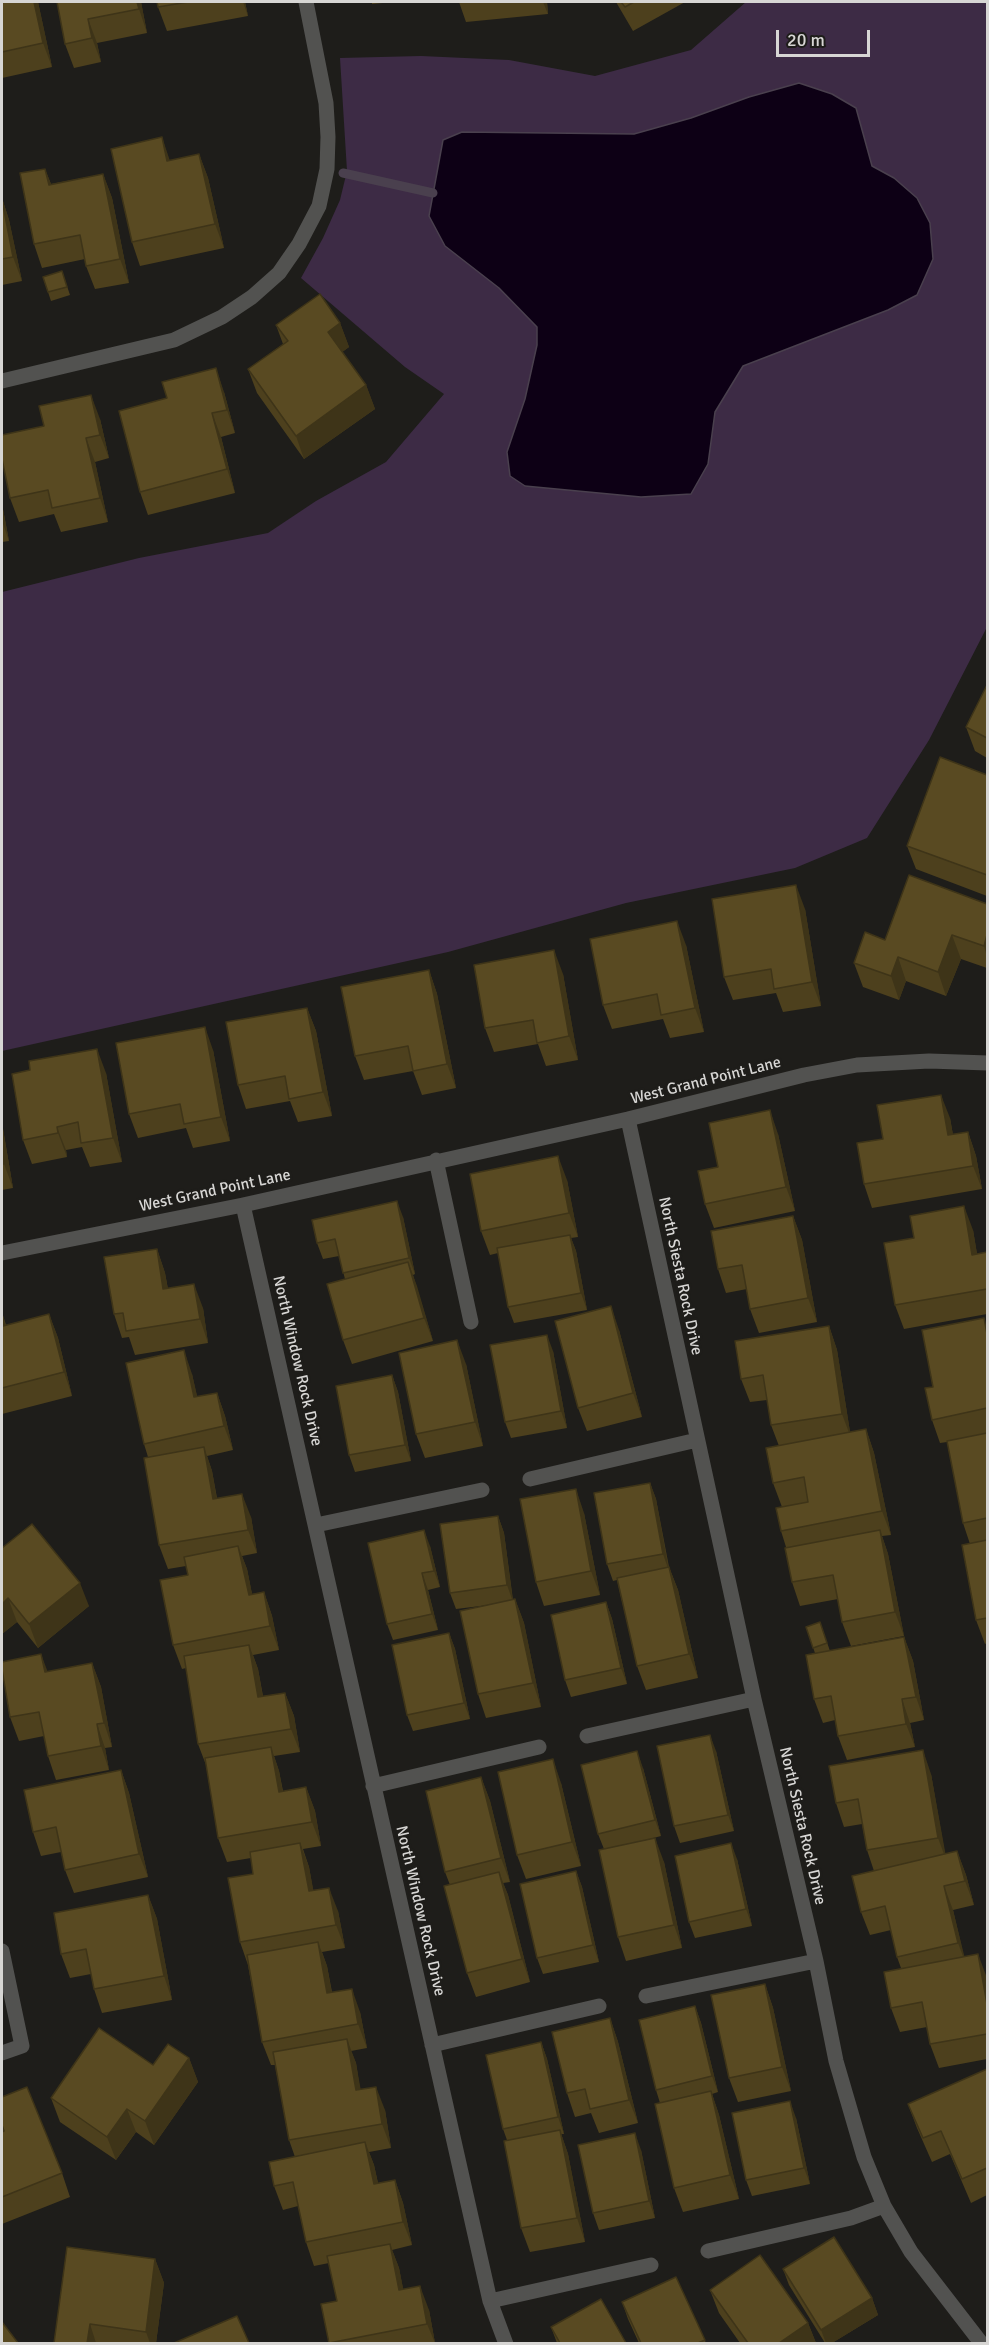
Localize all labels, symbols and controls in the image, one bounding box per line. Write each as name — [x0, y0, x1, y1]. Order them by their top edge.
scale bar — [779, 18, 874, 56]
text: 20 m — [787, 29, 825, 51]
street label: West Grand Point Lane — [629, 1053, 783, 1109]
street label: West Grand Point Lane — [138, 1166, 292, 1216]
street label: North Siesta Rock Drive — [654, 1195, 706, 1357]
street label: North Window Rock Drive — [268, 1274, 326, 1448]
street label: North Siesta Rock Drive — [775, 1745, 829, 1907]
street label: North Window Rock Drive — [391, 1824, 449, 1998]

